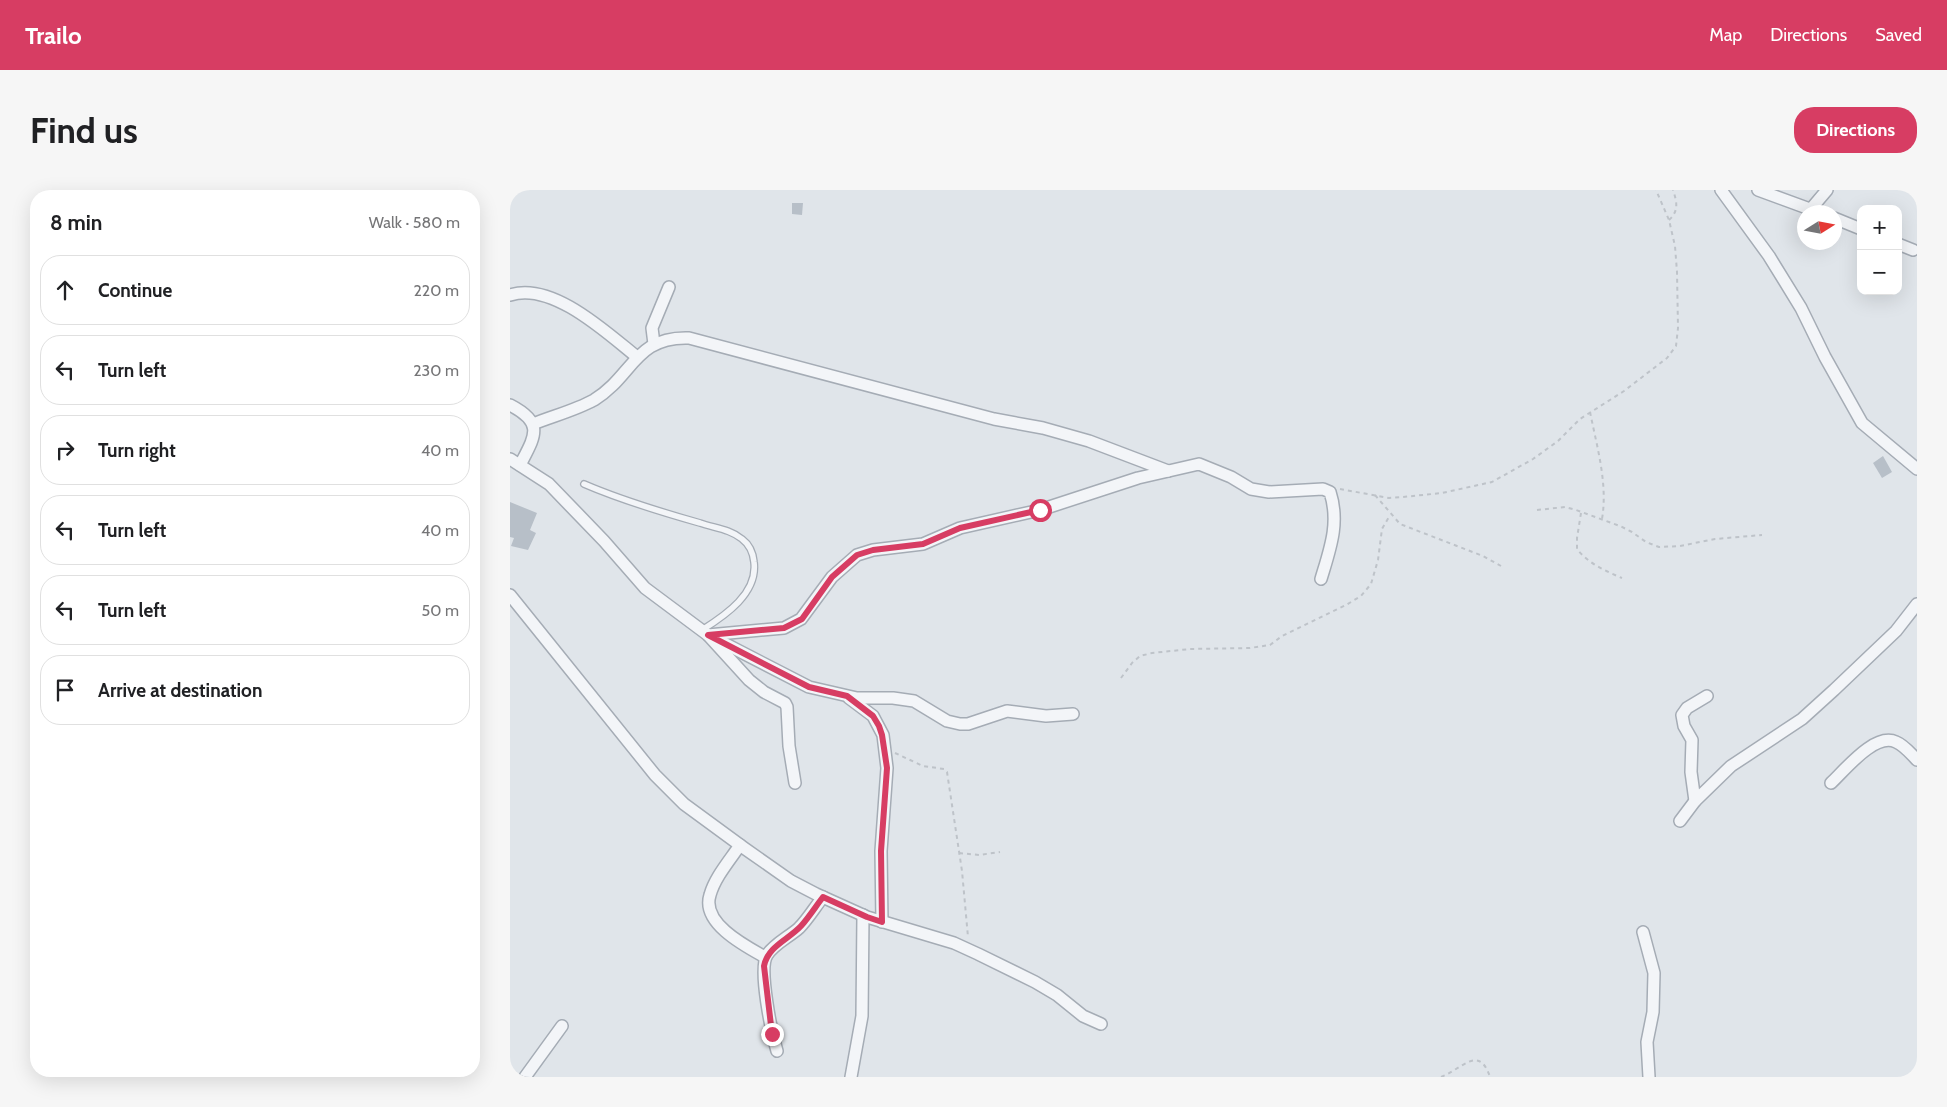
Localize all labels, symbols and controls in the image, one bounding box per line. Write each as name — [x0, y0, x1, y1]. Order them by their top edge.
text: Trailo — [25, 21, 82, 50]
text: Map — [1709, 24, 1742, 46]
text: Directions — [1770, 24, 1847, 46]
text: Saved — [1875, 24, 1922, 46]
button: Directions — [1794, 107, 1917, 153]
text: Find us — [30, 109, 138, 152]
north arrow — [1797, 205, 1842, 250]
map controls — [1857, 205, 1902, 295]
button: + — [1857, 205, 1902, 250]
text: 8 min — [50, 210, 102, 235]
text: Walk · 580 m — [369, 213, 460, 232]
button: − — [1857, 250, 1902, 295]
icon: ahead — [51, 276, 79, 304]
text: Continue — [98, 279, 172, 302]
text: 220 m — [413, 281, 459, 300]
icon: left — [51, 356, 79, 384]
text: Turn left — [98, 359, 166, 382]
text: 230 m — [413, 361, 459, 380]
icon: right — [51, 436, 79, 464]
text: Turn right — [98, 439, 176, 462]
text: 40 m — [421, 441, 459, 460]
route start — [1029, 499, 1052, 522]
icon: left — [51, 516, 79, 544]
text: Turn left — [98, 519, 166, 542]
text: 40 m — [421, 521, 459, 540]
icon: left — [51, 596, 79, 624]
text: Turn left — [98, 599, 166, 622]
text: 50 m — [422, 601, 459, 620]
icon: arrive — [51, 676, 79, 704]
text: Arrive at destination — [98, 679, 262, 702]
route end — [761, 1023, 784, 1046]

